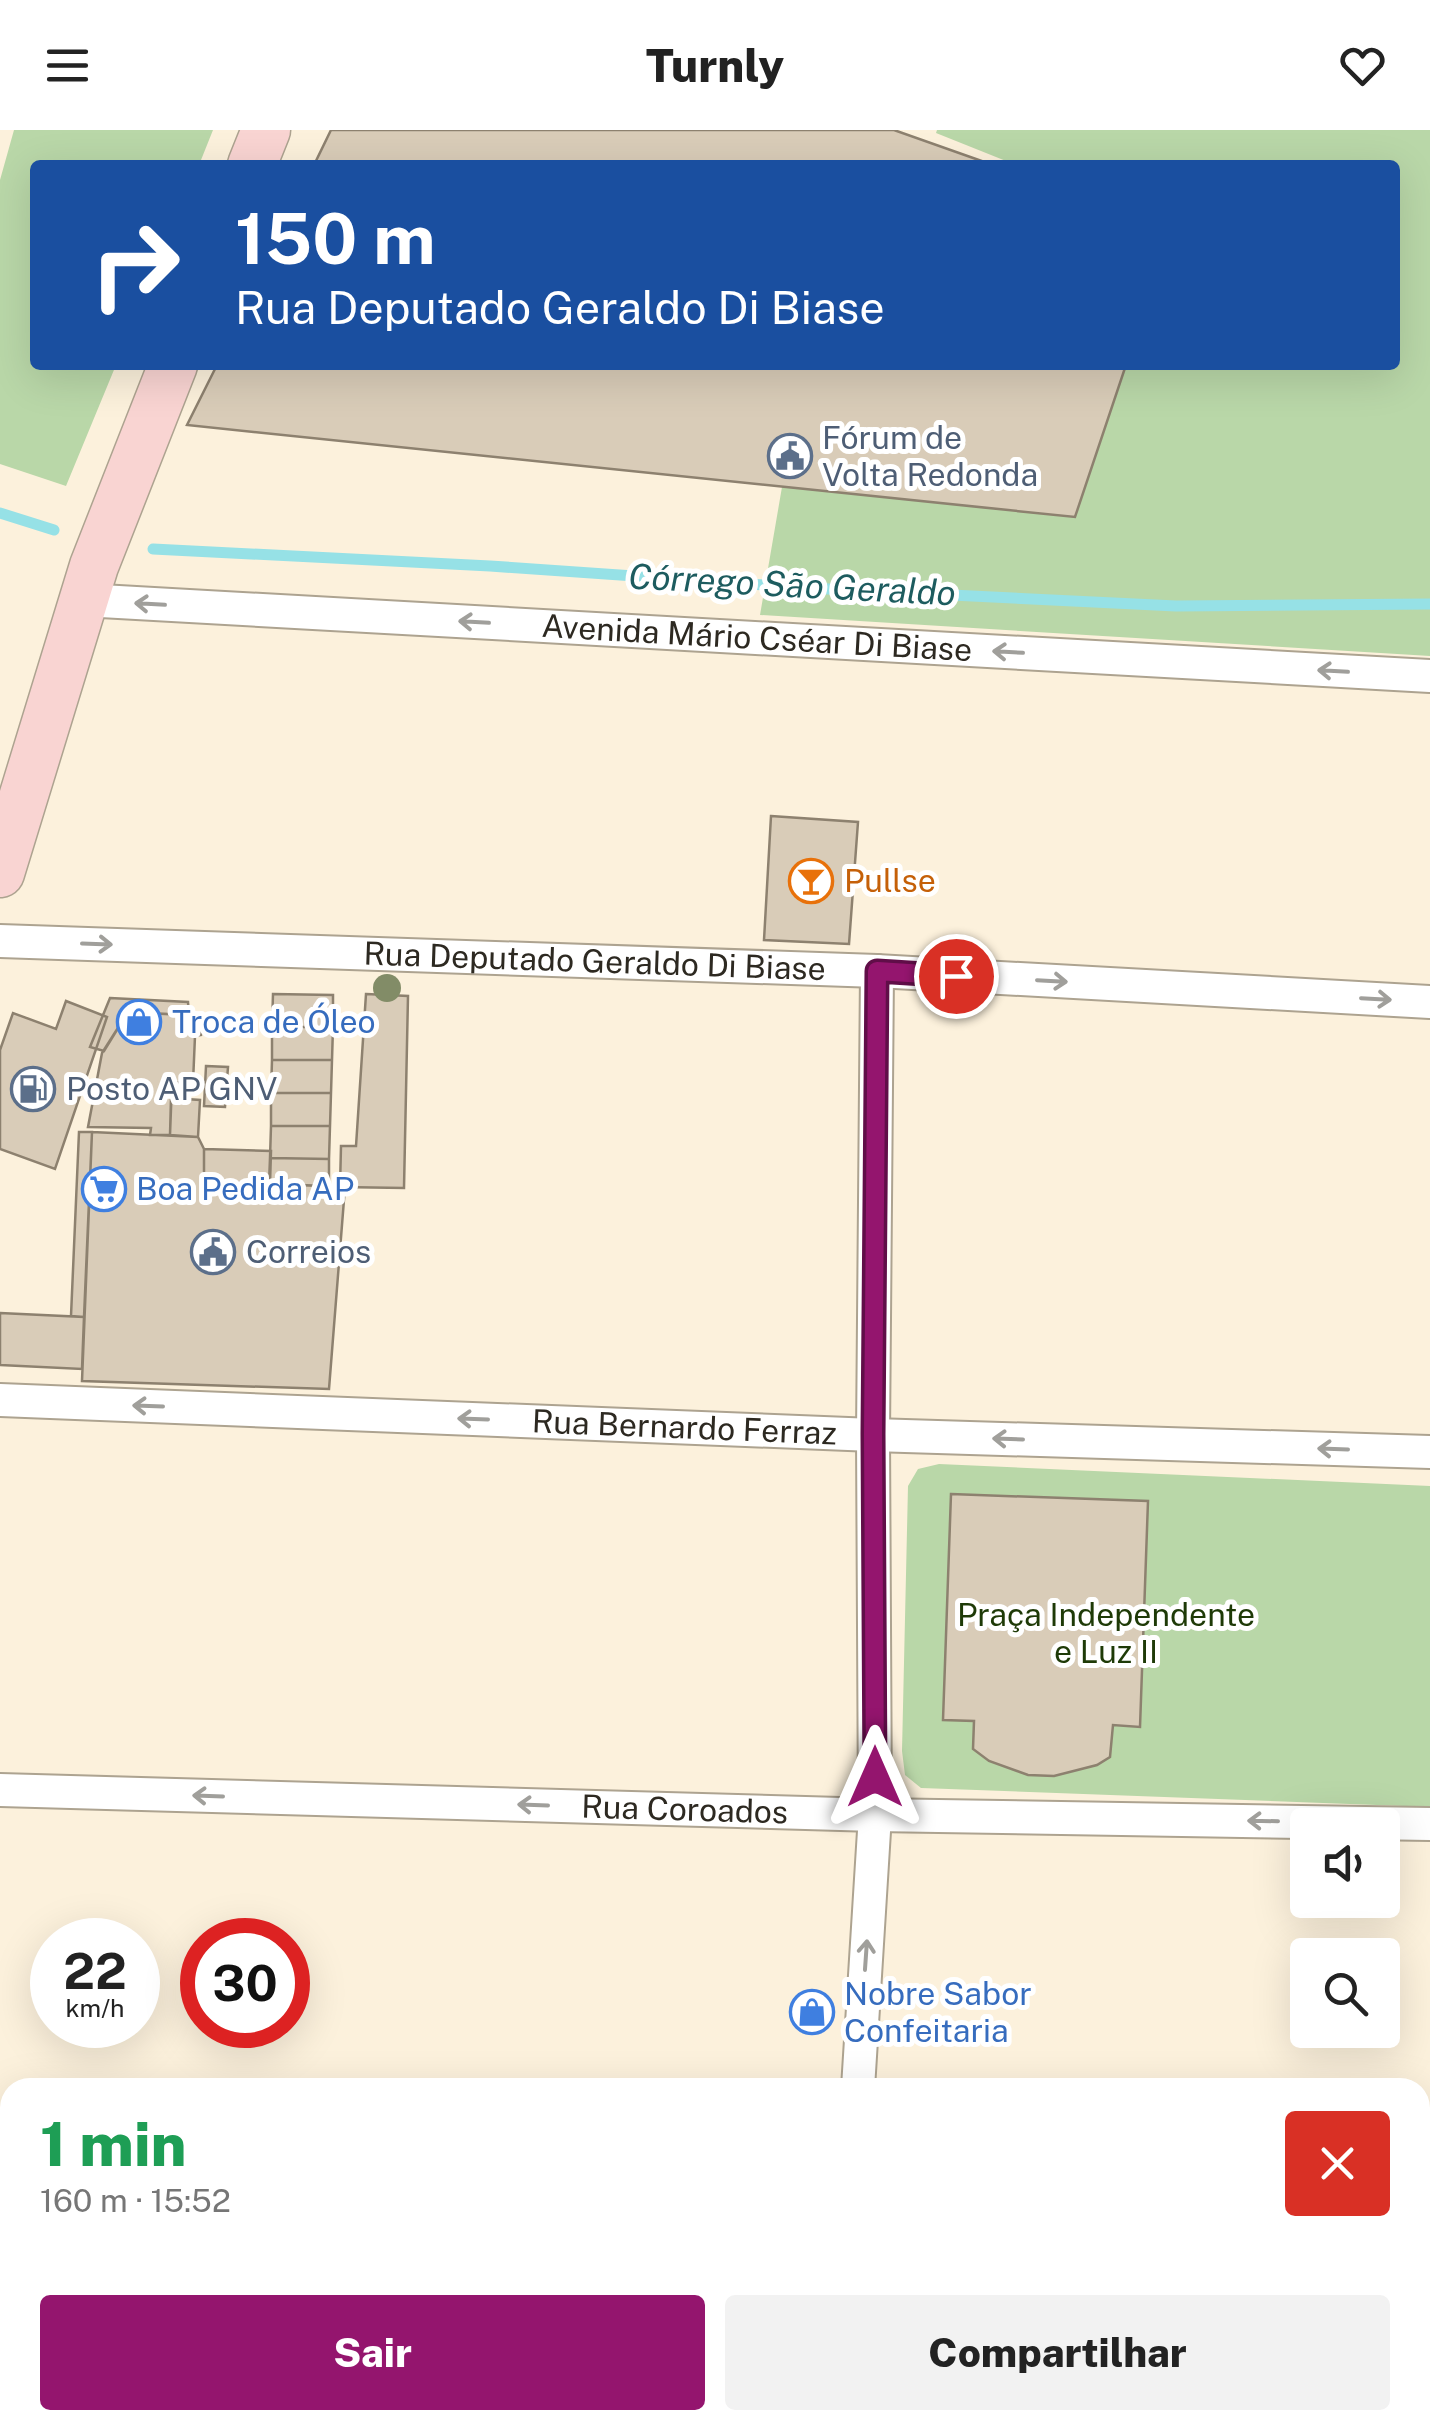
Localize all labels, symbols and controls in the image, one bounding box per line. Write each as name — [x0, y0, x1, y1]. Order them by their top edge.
icon: menu — [40, 38, 95, 93]
icon: heart — [1335, 38, 1390, 93]
text: Turnly — [646, 39, 784, 92]
text: 150 m — [235, 197, 436, 280]
icon: right — [70, 200, 200, 330]
text: Rua Deputado Geraldo Di Biase — [235, 281, 885, 334]
place label: Fórum de Volta Redonda — [822, 419, 1038, 493]
public building icon: Fórum de Volta Redonda — [767, 433, 813, 479]
water label: Córrego São Geraldo — [627, 555, 957, 614]
one-way arrow — [134, 594, 166, 613]
street label: Avenida Mário Cséar Di Biase — [541, 607, 973, 668]
one-way arrow — [458, 612, 491, 631]
one-way arrow — [993, 642, 1025, 661]
one-way arrow — [1317, 661, 1349, 680]
bar icon: Pullse — [788, 858, 834, 904]
place label: Pullse — [844, 862, 936, 899]
street label: Rua Deputado Geraldo Di Biase — [363, 934, 826, 987]
pin — [914, 934, 999, 1019]
one-way arrow — [81, 935, 113, 954]
icon: arrive — [929, 949, 984, 1004]
one-way arrow — [1035, 972, 1067, 991]
one-way arrow — [1360, 990, 1392, 1009]
shop icon: Troca de Óleo — [116, 999, 162, 1045]
place label: Troca de Óleo — [172, 1002, 376, 1040]
fuel station icon: Posto AP GNV — [10, 1066, 56, 1112]
place label: Posto AP GNV — [66, 1070, 278, 1107]
supermarket icon: Boa Pedida AP — [81, 1166, 127, 1212]
place label: Boa Pedida AP — [136, 1170, 354, 1207]
public building icon: Correios — [190, 1229, 236, 1275]
place label: Correios — [246, 1233, 371, 1270]
one-way arrow — [133, 1396, 165, 1415]
street label: Rua Bernardo Ferraz — [531, 1402, 838, 1452]
one-way arrow — [458, 1409, 490, 1428]
one-way arrow — [992, 1429, 1024, 1448]
one-way arrow — [1317, 1440, 1349, 1459]
park label: Praça Independente e Luz II — [957, 1596, 1255, 1670]
position arrow — [823, 1725, 927, 1829]
one-way arrow — [192, 1787, 224, 1806]
street label: Rua Coroados — [581, 1788, 789, 1831]
one-way arrow — [517, 1796, 549, 1815]
map controls — [1290, 1808, 1400, 2048]
button: sound — [1290, 1808, 1400, 1918]
one-way arrow — [1247, 1812, 1280, 1830]
speed limit sign: 30 — [180, 1918, 310, 2048]
button: search — [1290, 1938, 1400, 2048]
one-way arrow — [857, 1940, 876, 1972]
text: 22 — [63, 1941, 127, 2000]
place label: Nobre Sabor Confeitaria — [844, 1975, 1032, 2049]
shop icon: Nobre Sabor Confeitaria — [789, 1989, 835, 2035]
text: km/h — [66, 1993, 124, 2023]
text: 1 min — [40, 2109, 187, 2180]
button: close — [1285, 2111, 1390, 2216]
text: 160 m · 15:52 — [40, 2182, 231, 2219]
button: Sair — [40, 2295, 705, 2410]
button: Compartilhar — [725, 2295, 1390, 2410]

